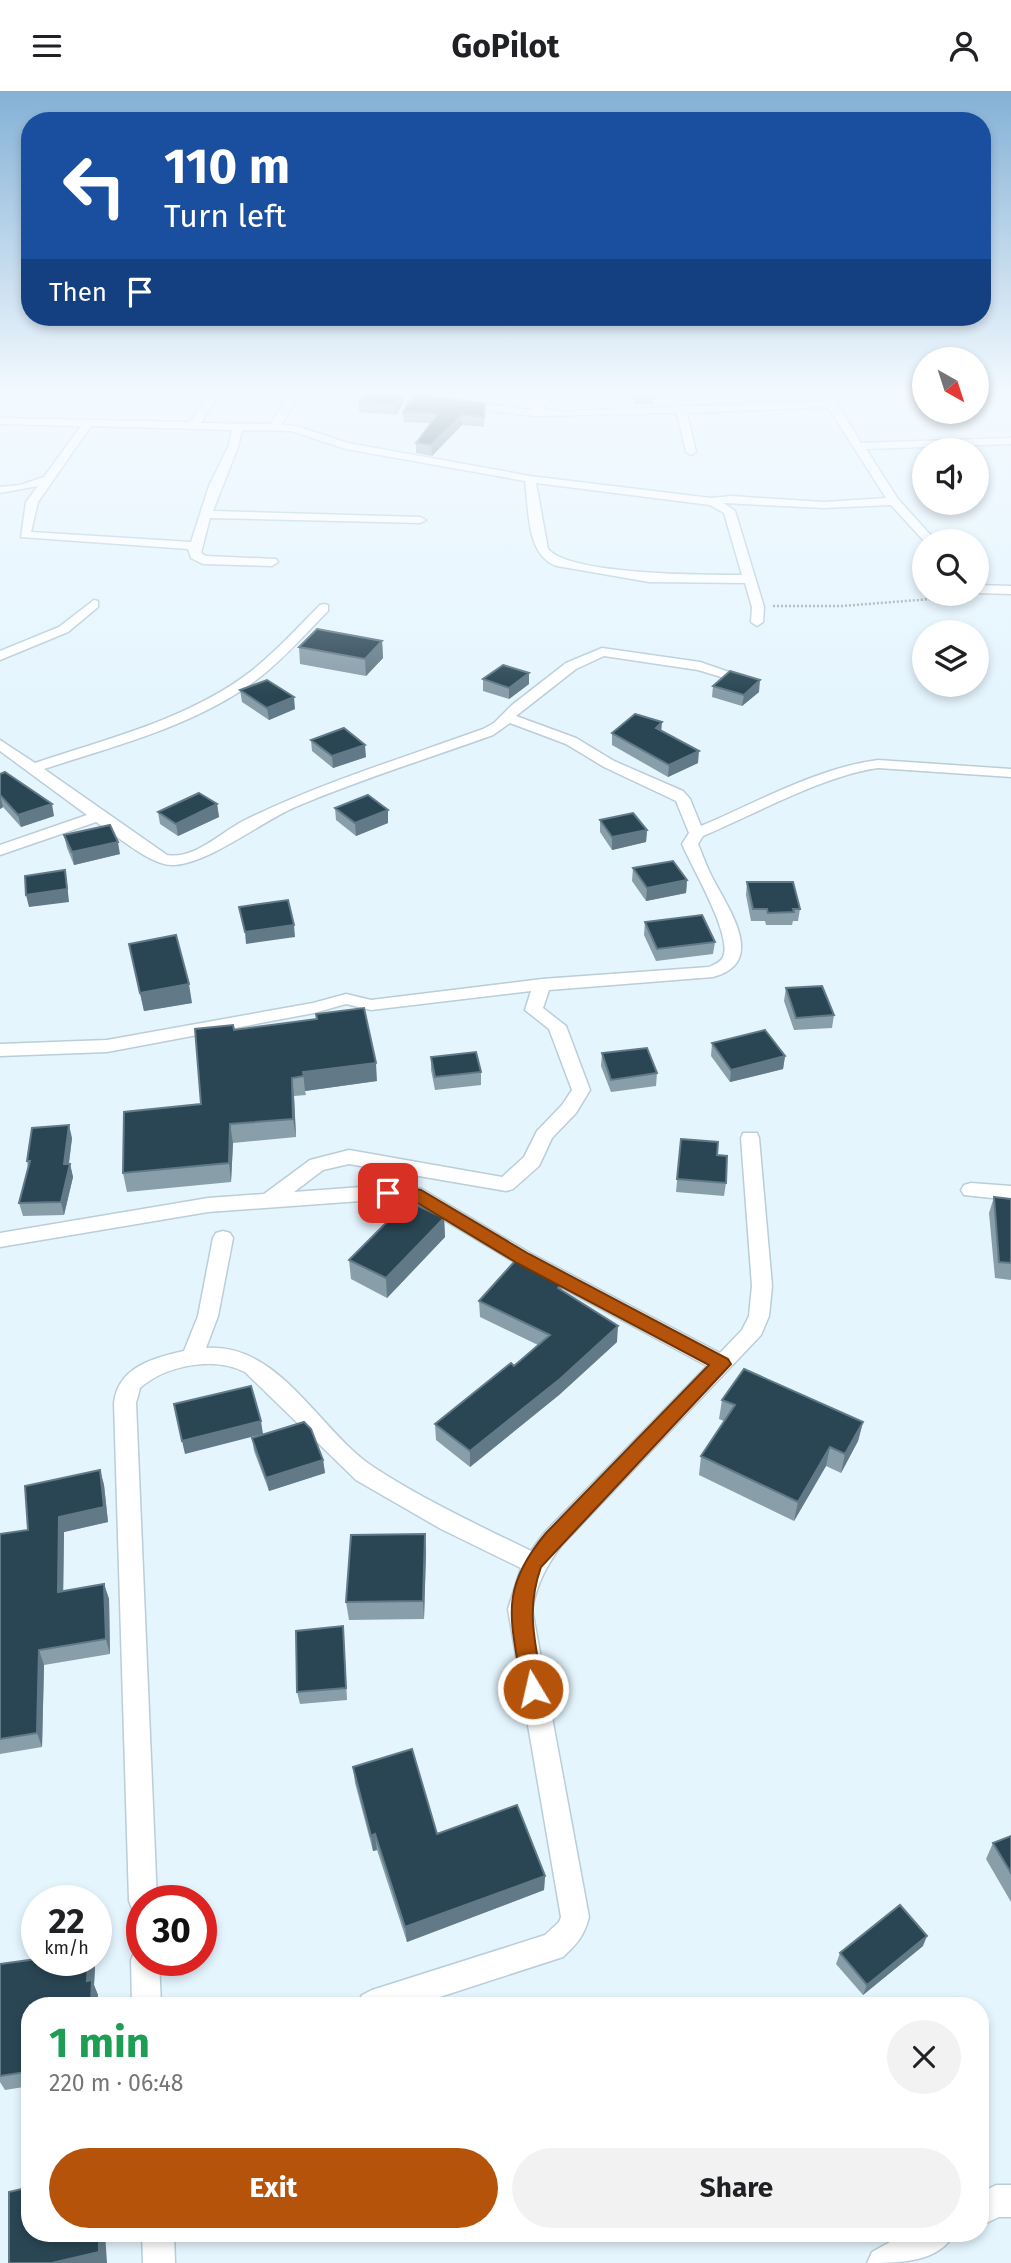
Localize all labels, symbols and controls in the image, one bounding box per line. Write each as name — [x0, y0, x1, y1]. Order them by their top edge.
icon: menu — [28, 27, 66, 65]
text: GoPilot — [452, 27, 559, 65]
icon: person — [945, 27, 983, 65]
text: 110 m — [164, 137, 290, 196]
icon: left — [49, 140, 140, 231]
text: Turn left — [164, 197, 286, 235]
icon: arrive — [121, 273, 159, 311]
text: Then — [49, 277, 107, 308]
north arrow — [912, 347, 989, 423]
map controls — [912, 347, 989, 697]
button: sound — [912, 438, 989, 515]
button: search — [912, 529, 989, 606]
button: layers — [912, 620, 989, 697]
pin — [358, 1163, 418, 1223]
icon: arrive — [369, 1174, 407, 1212]
position arrow — [496, 1652, 570, 1726]
speed limit sign: 30 — [126, 1885, 217, 1976]
text: 22 — [48, 1900, 85, 1942]
text: km/h — [44, 1937, 89, 1959]
text: 1 min — [49, 2018, 150, 2068]
button: close — [887, 2020, 961, 2094]
text: 220 m · 06:48 — [49, 2069, 184, 2097]
button: Exit — [49, 2148, 498, 2228]
button: Share — [512, 2148, 961, 2228]

